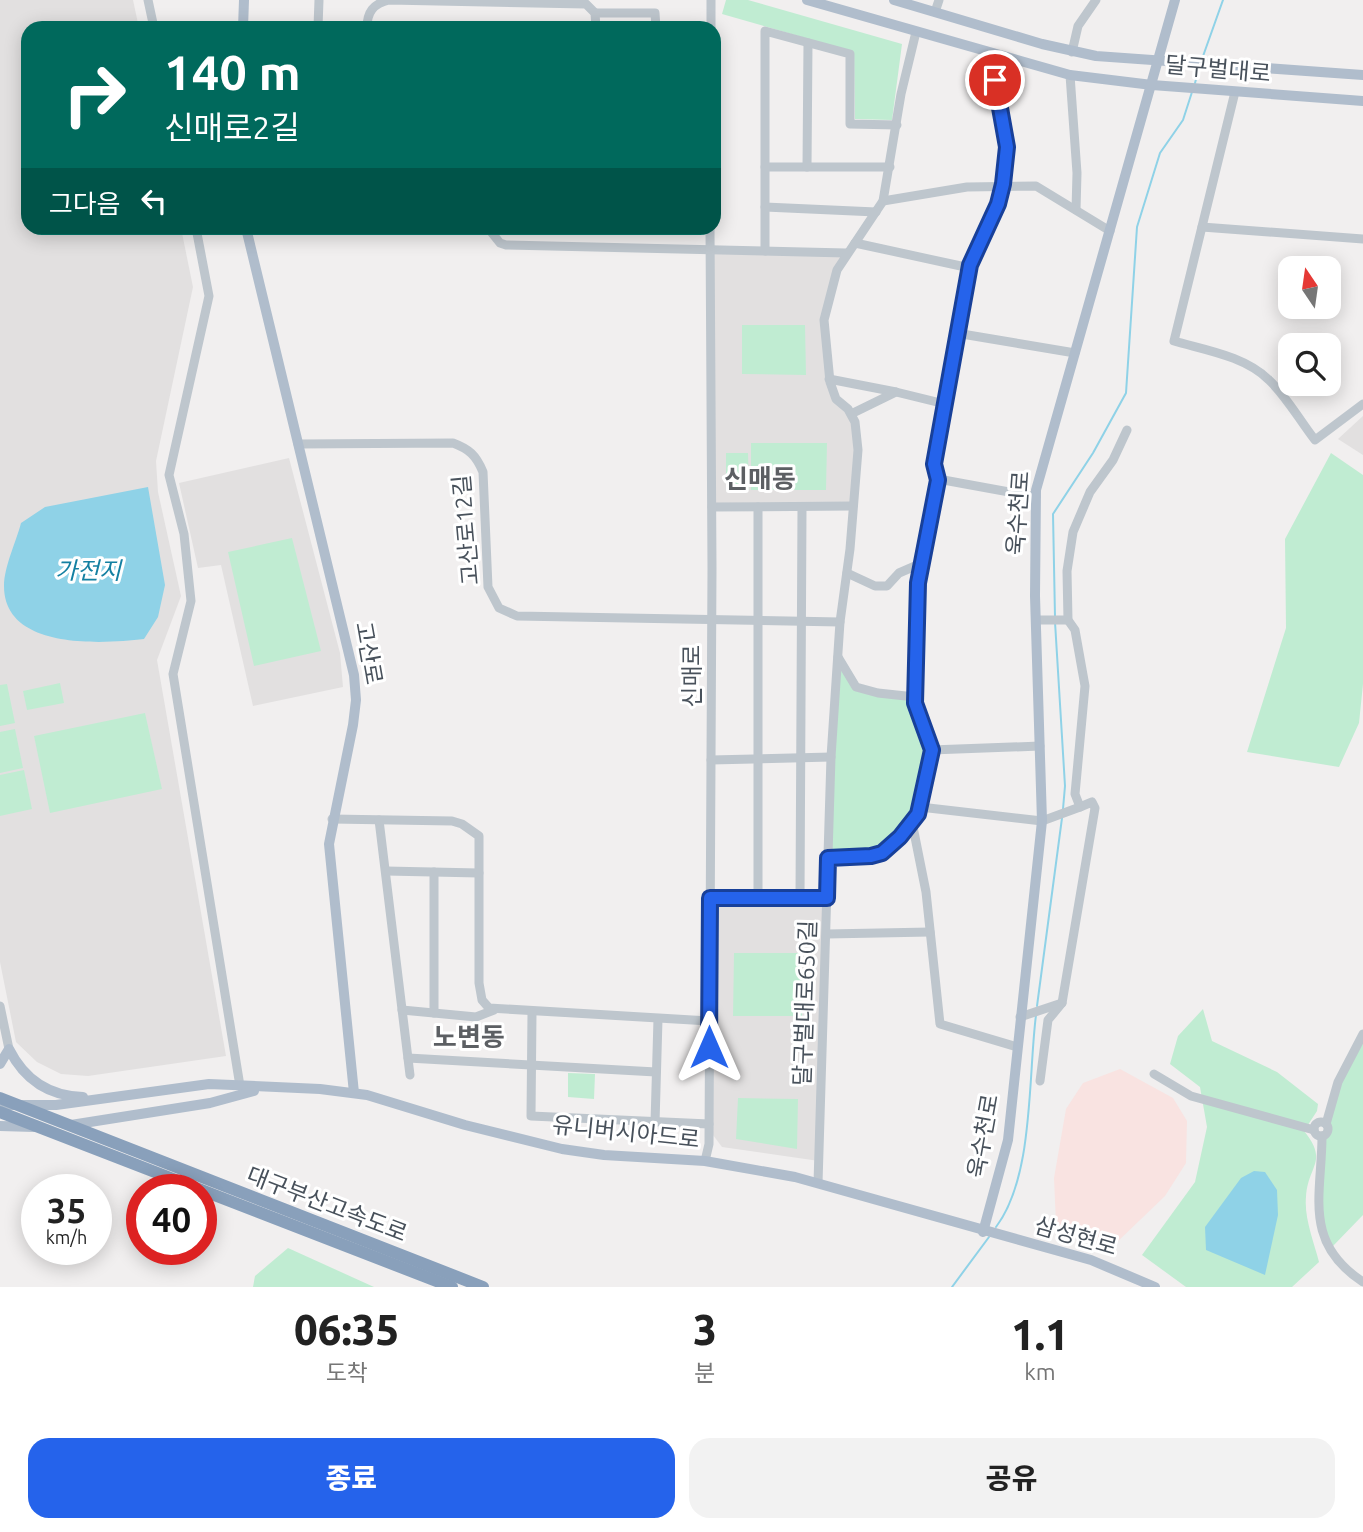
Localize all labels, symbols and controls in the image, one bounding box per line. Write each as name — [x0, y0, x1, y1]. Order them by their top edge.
text: 140 m — [164, 44, 301, 99]
icon: right — [49, 49, 140, 140]
pin — [965, 50, 1025, 110]
street label: 달구벌대로 — [1164, 51, 1272, 86]
icon: arrive — [976, 61, 1014, 99]
text: 신매로2길 — [164, 109, 300, 145]
icon: left — [135, 182, 173, 220]
text: 그다음 — [49, 189, 121, 218]
north arrow — [1278, 256, 1340, 318]
map controls — [1278, 256, 1341, 396]
button: search — [1278, 333, 1341, 396]
district label: 신매동 — [724, 464, 796, 493]
street label: 욱수천로 — [1002, 470, 1033, 556]
street label: 고산로12길 — [448, 474, 483, 586]
water label: 가전지 — [55, 557, 123, 584]
street label: 고산로 — [352, 619, 387, 686]
street label: 신매로 — [679, 644, 704, 708]
street label: 달구벌대로650길 — [789, 920, 820, 1086]
position arrow — [672, 1010, 746, 1084]
district label: 노변동 — [433, 1022, 505, 1051]
street label: 욱수천로 — [963, 1092, 1002, 1180]
street label: 유니버시아드로 — [551, 1111, 701, 1152]
street label: 대구부산고속도로 — [244, 1162, 411, 1246]
speed limit sign: 40 — [126, 1174, 217, 1265]
text: 35 — [47, 1190, 86, 1230]
street label: 삼성현로 — [1032, 1212, 1120, 1259]
text: km/h — [46, 1227, 87, 1247]
text: 06:35 — [294, 1306, 399, 1353]
text: 3 — [693, 1306, 717, 1353]
text: 1.1 — [1011, 1311, 1069, 1358]
text: km — [1024, 1359, 1056, 1384]
text: 도착 — [325, 1360, 368, 1385]
text: 분 — [695, 1360, 716, 1385]
button: 종료 — [28, 1438, 675, 1518]
button: 공유 — [689, 1438, 1335, 1518]

